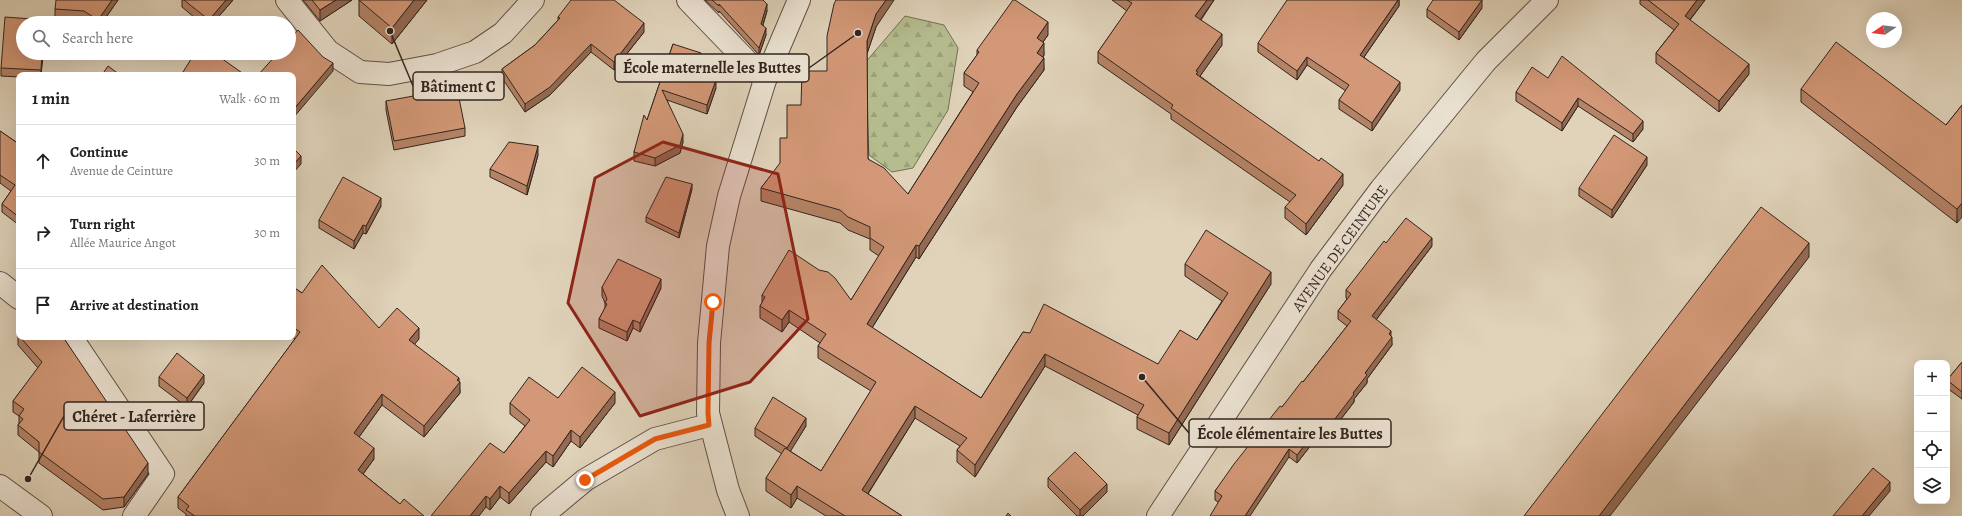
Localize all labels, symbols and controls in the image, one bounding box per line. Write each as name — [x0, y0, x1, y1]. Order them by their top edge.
north arrow — [1866, 12, 1902, 48]
search box — [16, 16, 296, 60]
icon: search — [30, 27, 52, 49]
text: Search here — [62, 28, 133, 48]
callout: École maternelle les Buttes — [615, 54, 809, 82]
text: École maternelle les Buttes — [623, 57, 801, 79]
callout: Bâtiment C — [413, 72, 504, 100]
text: Bâtiment C — [420, 76, 496, 98]
text: 1 min — [32, 87, 70, 110]
text: Walk · 60 m — [219, 90, 280, 107]
text: Continue — [70, 142, 128, 162]
icon: ahead — [32, 150, 54, 172]
text: 30 m — [254, 152, 280, 169]
text: Avenue de Ceinture — [70, 162, 173, 179]
street label: AVENUE DE CEINTURE — [1287, 181, 1393, 316]
text: Turn right — [70, 214, 135, 234]
icon: right — [32, 222, 54, 244]
text: 30 m — [254, 224, 280, 241]
text: Allée Maurice Angot — [70, 234, 176, 251]
route start — [704, 293, 722, 311]
icon: arrive — [32, 294, 54, 316]
text: Arrive at destination — [70, 295, 199, 315]
map controls — [1914, 360, 1950, 504]
button: + — [1914, 360, 1950, 396]
button: − — [1914, 396, 1950, 432]
callout: Chéret - Laferrière — [64, 402, 204, 430]
text: Chéret - Laferrière — [72, 406, 196, 428]
callout: École élémentaire les Buttes — [1189, 419, 1391, 447]
text: École élémentaire les Buttes — [1197, 423, 1383, 445]
button: locate — [1914, 432, 1950, 468]
button: layers — [1914, 468, 1950, 504]
route end — [576, 471, 594, 489]

